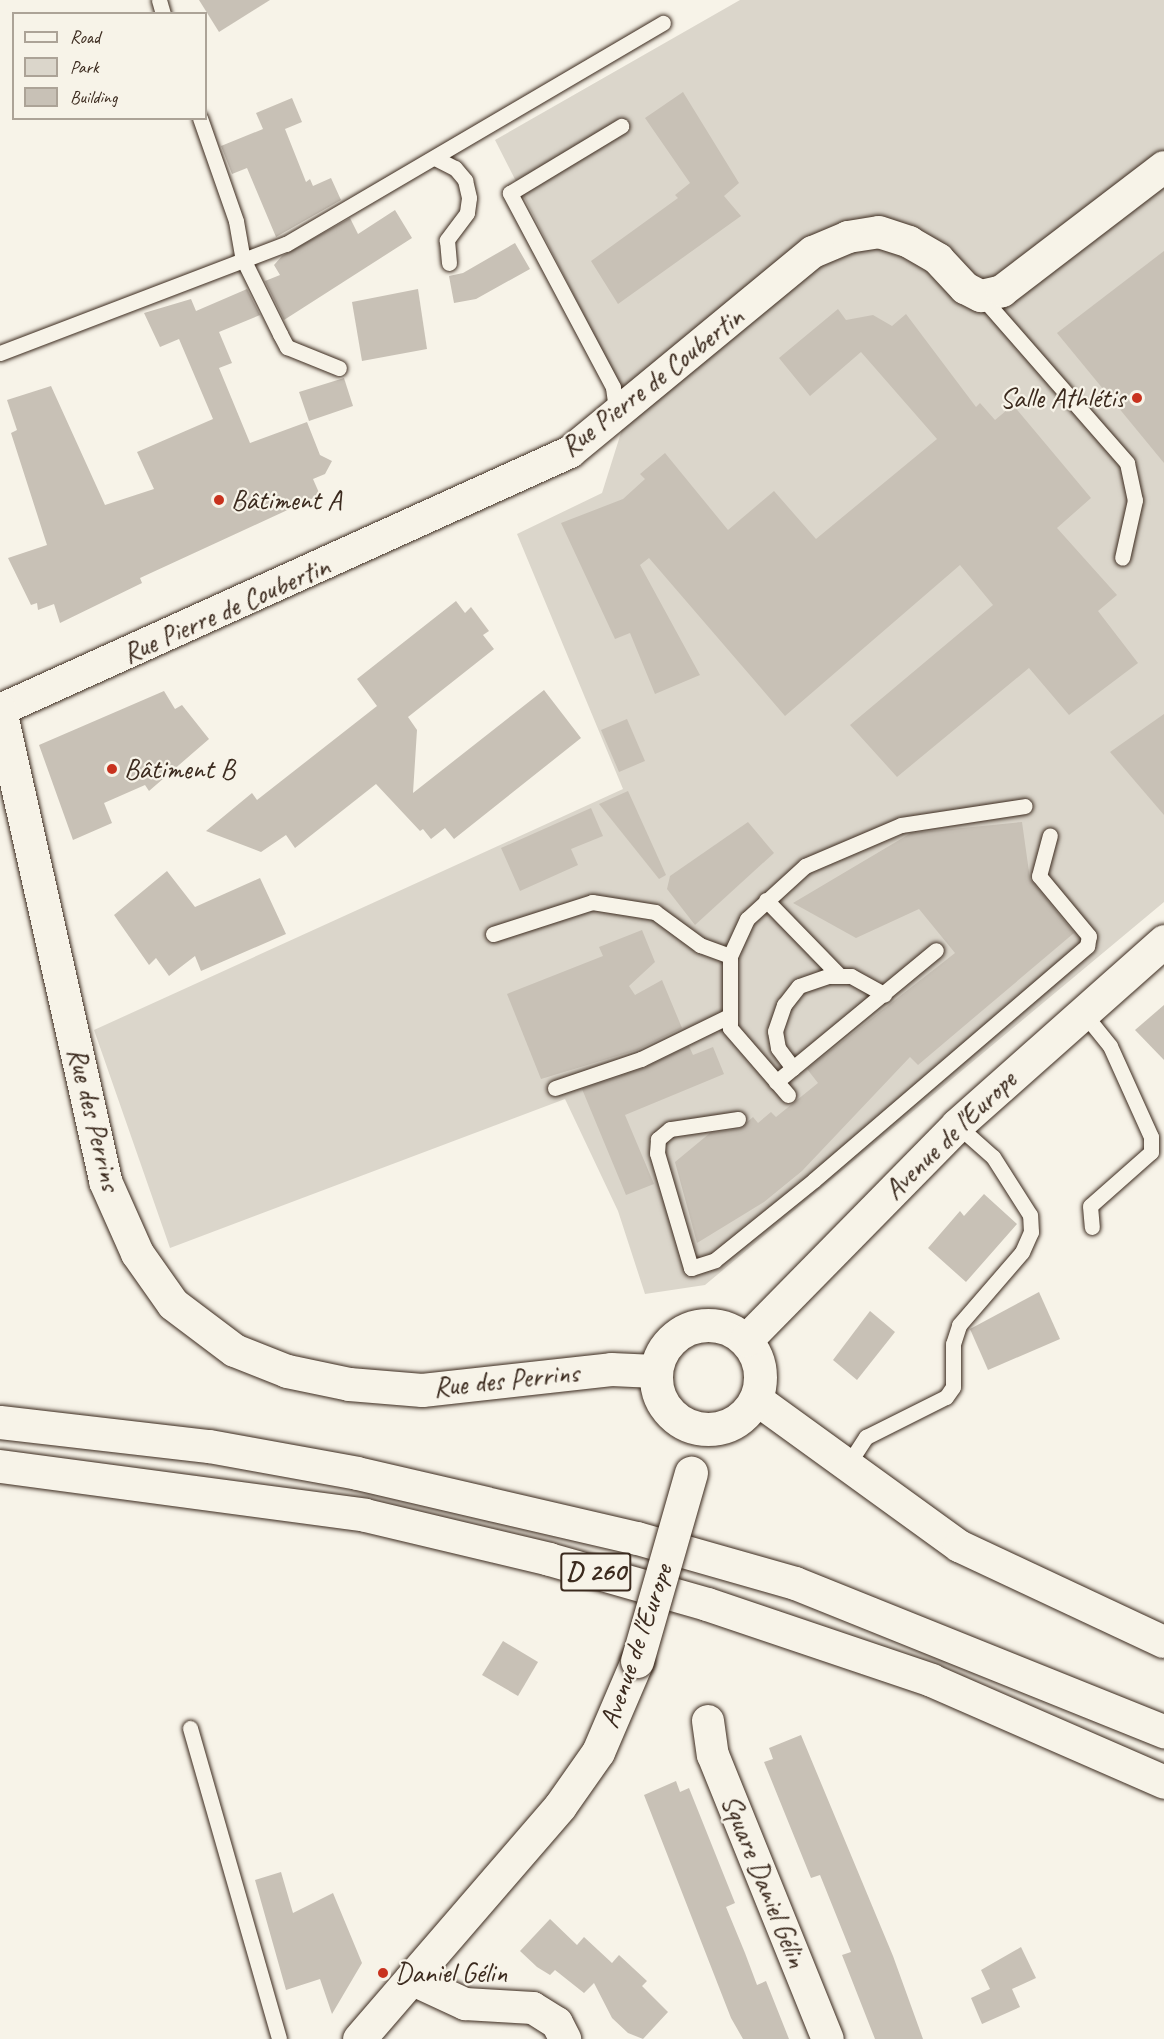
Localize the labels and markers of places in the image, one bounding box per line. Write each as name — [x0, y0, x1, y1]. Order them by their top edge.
place label: Salle Athlétis — [1000, 381, 1125, 415]
marker: Salle Athlétis — [1130, 391, 1144, 405]
place label: Bâtiment A — [231, 483, 341, 517]
marker: Bâtiment A — [212, 493, 226, 507]
place label: Bâtiment B — [124, 752, 235, 786]
marker: Bâtiment B — [105, 762, 119, 776]
place label: Daniel Gélin — [395, 1956, 507, 1990]
marker: Daniel Gélin — [376, 1966, 390, 1980]

